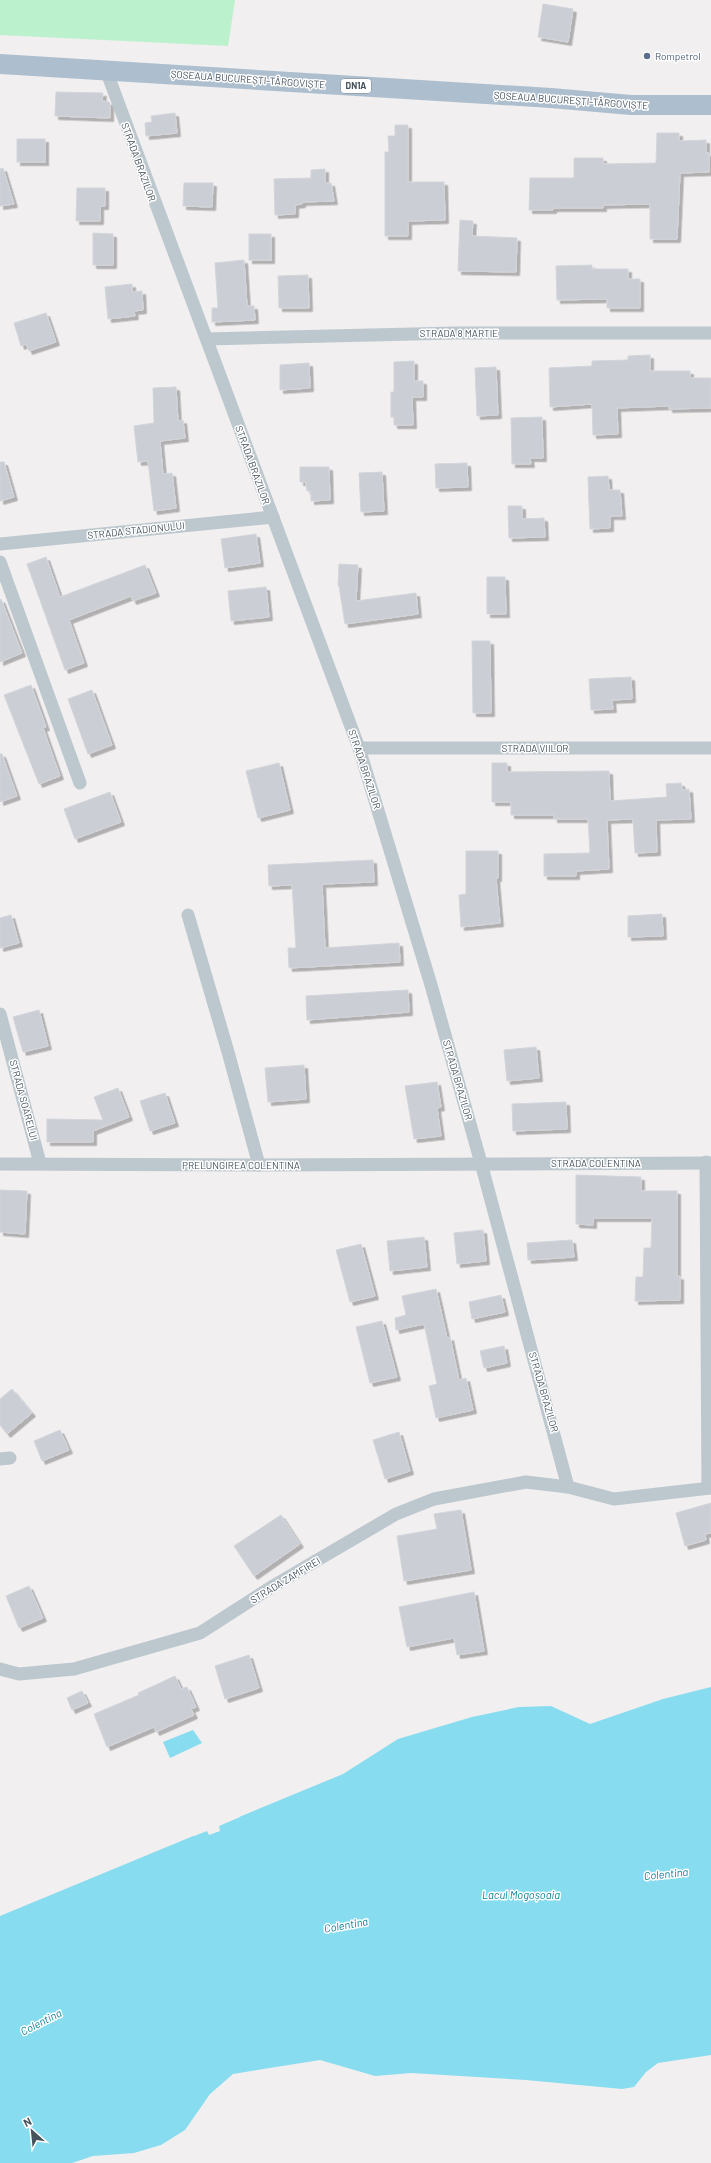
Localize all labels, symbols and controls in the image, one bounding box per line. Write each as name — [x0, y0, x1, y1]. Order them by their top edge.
place label: Rompetrol — [655, 50, 701, 62]
marker: Rompetrol — [642, 51, 652, 61]
street label: ȘOSEAUA BUCUREȘTI-TÂRGOVIȘTE — [170, 68, 326, 90]
road number: DN1A — [341, 79, 371, 93]
street label: ȘOSEAUA BUCUREȘTI-TÂRGOVIȘTE — [493, 89, 649, 111]
street label: STRADA BRAZILOR — [119, 121, 159, 203]
street label: STRADA 8 MARTIE — [420, 327, 498, 339]
street label: STRADA BRAZILOR — [233, 424, 273, 506]
street label: STRADA STADIONULUI — [87, 519, 185, 541]
street label: STRADA BRAZILOR — [346, 728, 384, 810]
street label: STRADA VIILOR — [502, 742, 568, 754]
street label: STRADA BRAZILOR — [441, 1038, 475, 1122]
street label: STRADA SOARELUI — [7, 1058, 41, 1142]
street label: STRADA COLENTINA — [551, 1157, 641, 1169]
street label: PRELUNGIREA COLENTINA — [182, 1159, 300, 1171]
street label: STRADA BRAZILOR — [527, 1350, 561, 1434]
street label: STRADA ZAMFIREI — [248, 1554, 322, 1606]
water label: Colentina — [643, 1865, 689, 1882]
water label: Lacul Mogoșoaia — [482, 1888, 560, 1901]
water label: Colentina — [323, 1914, 369, 1935]
water label: Colentina — [18, 2006, 64, 2037]
north arrow — [12, 2111, 52, 2151]
text: N — [21, 2114, 33, 2129]

